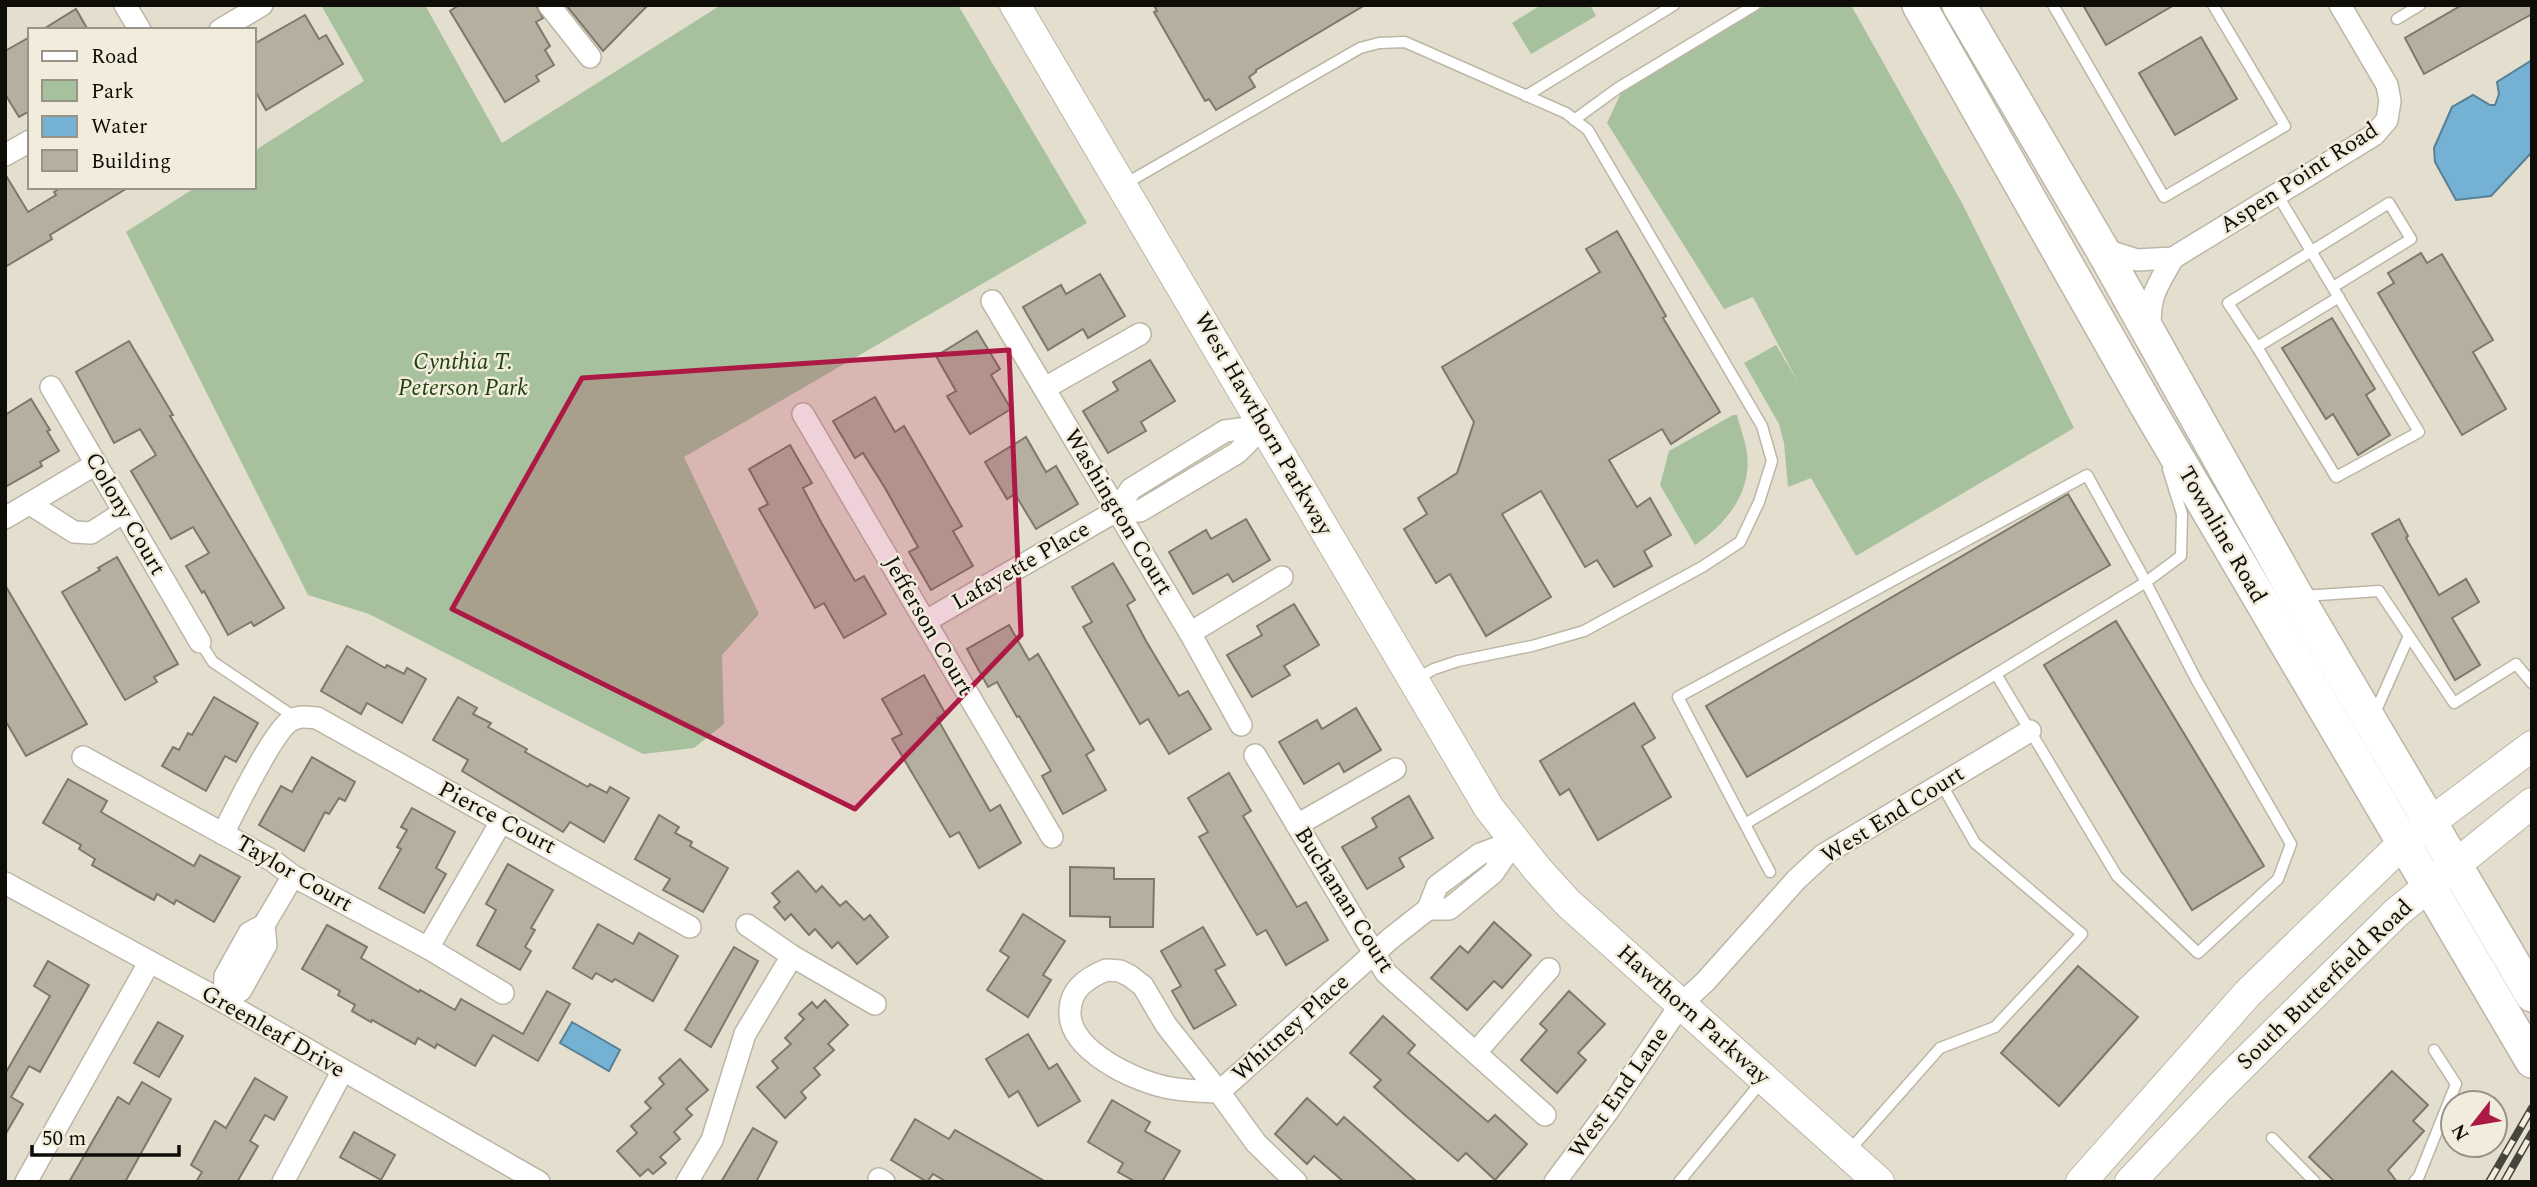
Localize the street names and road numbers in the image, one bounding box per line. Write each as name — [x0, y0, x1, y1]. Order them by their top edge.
street label: Aspen Point Road — [2213, 113, 2386, 243]
street label: West Hawthorn Parkway — [1185, 306, 1342, 543]
street label: Washington Court — [1054, 422, 1182, 602]
street label: Colony Court — [75, 446, 175, 582]
street label: Townline Road — [2168, 460, 2276, 610]
street label: Lafayette Place — [945, 512, 1097, 620]
street label: Jefferson Court — [874, 550, 982, 702]
street label: West End Court — [1815, 757, 1971, 873]
street label: Pierce Court — [432, 772, 562, 864]
street label: Buchanan Court — [1285, 820, 1403, 980]
street label: Taylor Court — [229, 826, 359, 922]
street label: South Butterfield Road — [2229, 891, 2421, 1079]
street label: Hawthorn Parkway — [1608, 936, 1778, 1094]
street label: Whitney Place — [1224, 966, 1358, 1090]
street label: Greenleaf Drive — [194, 976, 352, 1088]
street label: West End Lane — [1560, 1020, 1678, 1166]

